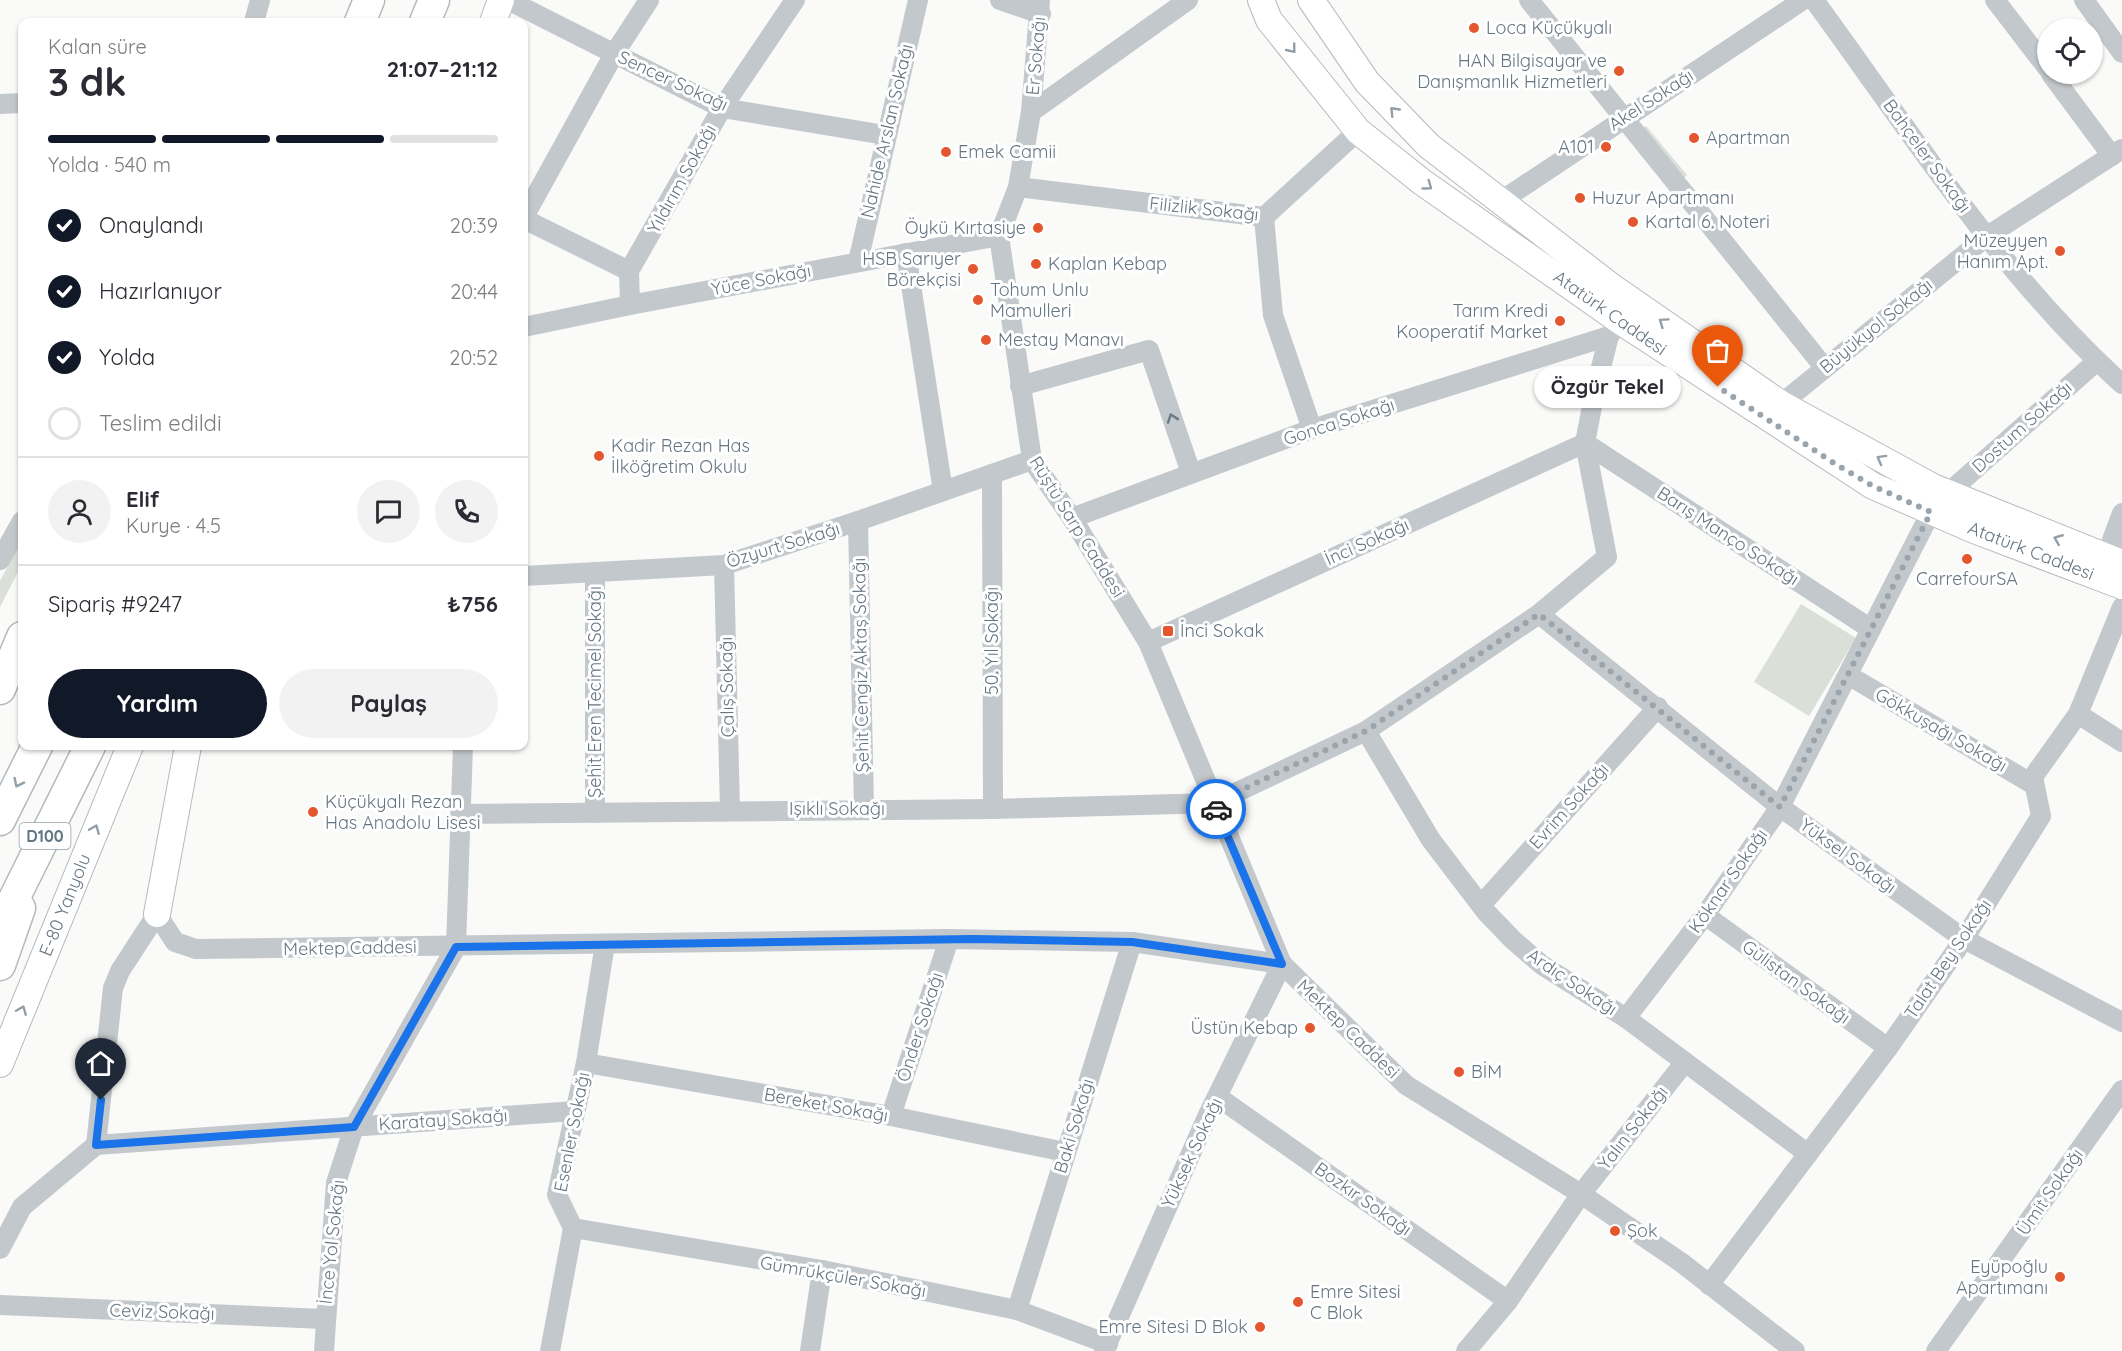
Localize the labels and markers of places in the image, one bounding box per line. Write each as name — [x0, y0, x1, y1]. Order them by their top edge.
place label: Loca Küçükyalı — [1486, 16, 1612, 39]
marker: Loca Küçükyalı — [1467, 21, 1481, 35]
place label: HAN Bilgisayar ve Danışmanlık Hizmetleri — [1417, 49, 1607, 93]
marker: HAN Bilgisayar ve Danışmanlık Hizmetleri — [1612, 64, 1626, 78]
place label: Apartman — [1706, 126, 1790, 149]
marker: Apartman — [1687, 131, 1701, 145]
place label: A101 — [1558, 135, 1594, 158]
place label: Emek Camii — [958, 140, 1056, 163]
marker: A101 — [1599, 140, 1613, 154]
marker: Emek Camii — [939, 145, 953, 159]
place label: Huzur Apartmanı — [1592, 186, 1734, 209]
marker: Huzur Apartmanı — [1573, 191, 1587, 205]
place label: Kartal 6. Noteri — [1645, 210, 1770, 233]
marker: Kartal 6. Noteri — [1626, 215, 1640, 229]
place label: Öykü Kırtasiye — [905, 216, 1026, 239]
marker: Öykü Kırtasiye — [1031, 221, 1045, 235]
place label: Müzeyyen Hanım Apt. — [1957, 229, 2048, 273]
marker: Müzeyyen Hanım Apt. — [2053, 244, 2067, 258]
place label: HSB Sarıyer Börekçisi — [862, 247, 961, 291]
place label: Kaplan Kebap — [1048, 252, 1167, 275]
marker: Kaplan Kebap — [1029, 257, 1043, 271]
marker: HSB Sarıyer Börekçisi — [966, 262, 980, 276]
place label: Tohum Unlu Mamulleri — [990, 278, 1089, 322]
marker: Tohum Unlu Mamulleri — [971, 293, 985, 307]
place label: Tarım Kredi Kooperatif Market — [1396, 299, 1548, 343]
marker: Tarım Kredi Kooperatif Market — [1553, 314, 1567, 328]
pin — [1692, 325, 1743, 387]
place label: Mestay Manavı — [998, 328, 1124, 351]
marker: Mestay Manavı — [979, 333, 993, 347]
callout: Özgür Tekel — [1535, 366, 1682, 408]
place label: Kadir Rezan Has İlköğretim Okulu — [611, 434, 750, 478]
marker: Kadir Rezan Has İlköğretim Okulu — [592, 449, 606, 463]
marker: CarrefourSA — [1960, 552, 1974, 566]
place label: CarrefourSA — [1916, 567, 2018, 590]
place label: İnci Sokak — [1180, 619, 1264, 642]
marker: İnci Sokak — [1161, 624, 1175, 638]
place label: Küçükyalı Rezan Has Anadolu Lisesi — [325, 790, 481, 834]
marker: Küçükyalı Rezan Has Anadolu Lisesi — [306, 805, 320, 819]
place label: Üstün Kebap — [1190, 1016, 1298, 1039]
marker: Üstün Kebap — [1303, 1021, 1317, 1035]
pin — [75, 1038, 126, 1100]
place label: BİM — [1471, 1060, 1502, 1083]
marker: BİM — [1452, 1065, 1466, 1079]
place label: Şok — [1627, 1219, 1658, 1242]
marker: Şok — [1608, 1224, 1622, 1238]
place label: Eyüpoğlu Apartımanı — [1956, 1255, 2048, 1299]
marker: Eyüpoğlu Apartımanı — [2053, 1270, 2067, 1284]
place label: Emre Sitesi C Blok — [1310, 1280, 1401, 1324]
marker: Emre Sitesi C Blok — [1291, 1295, 1305, 1309]
place label: Emre Sitesi D Blok — [1098, 1315, 1248, 1338]
marker: Emre Sitesi D Blok — [1253, 1320, 1267, 1334]

